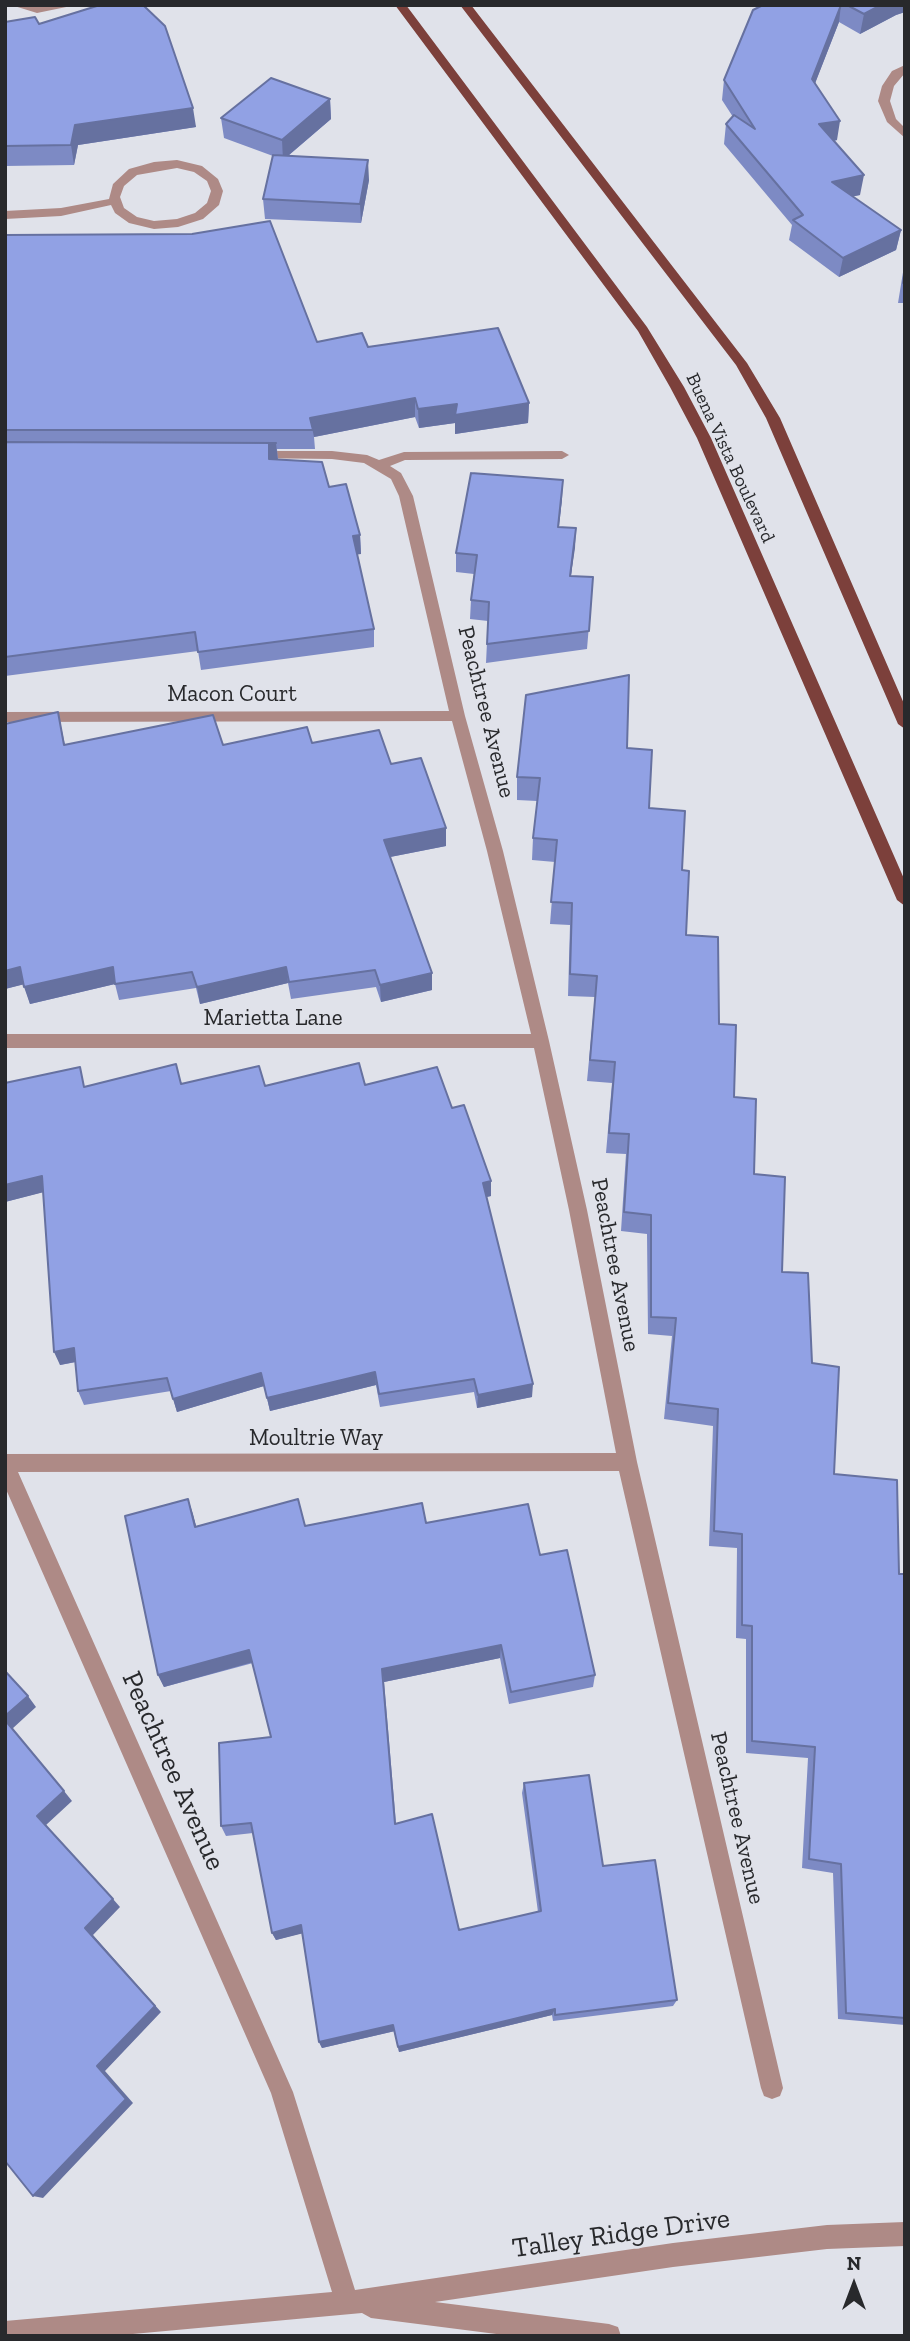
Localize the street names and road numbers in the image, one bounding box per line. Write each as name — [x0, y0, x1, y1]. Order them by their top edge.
street label: Buena Vista Boulevard — [681, 370, 779, 546]
street label: Peachtree Avenue — [451, 623, 521, 801]
street label: Macon Court — [167, 680, 297, 708]
street label: Marietta Lane — [203, 1004, 343, 1032]
street label: Peachtree Avenue — [585, 1176, 645, 1354]
street label: Moultrie Way — [249, 1424, 383, 1452]
street label: Peachtree Avenue — [114, 1666, 232, 1876]
street label: Peachtree Avenue — [704, 1729, 770, 1907]
street label: Talley Ridge Drive — [510, 2202, 732, 2266]

